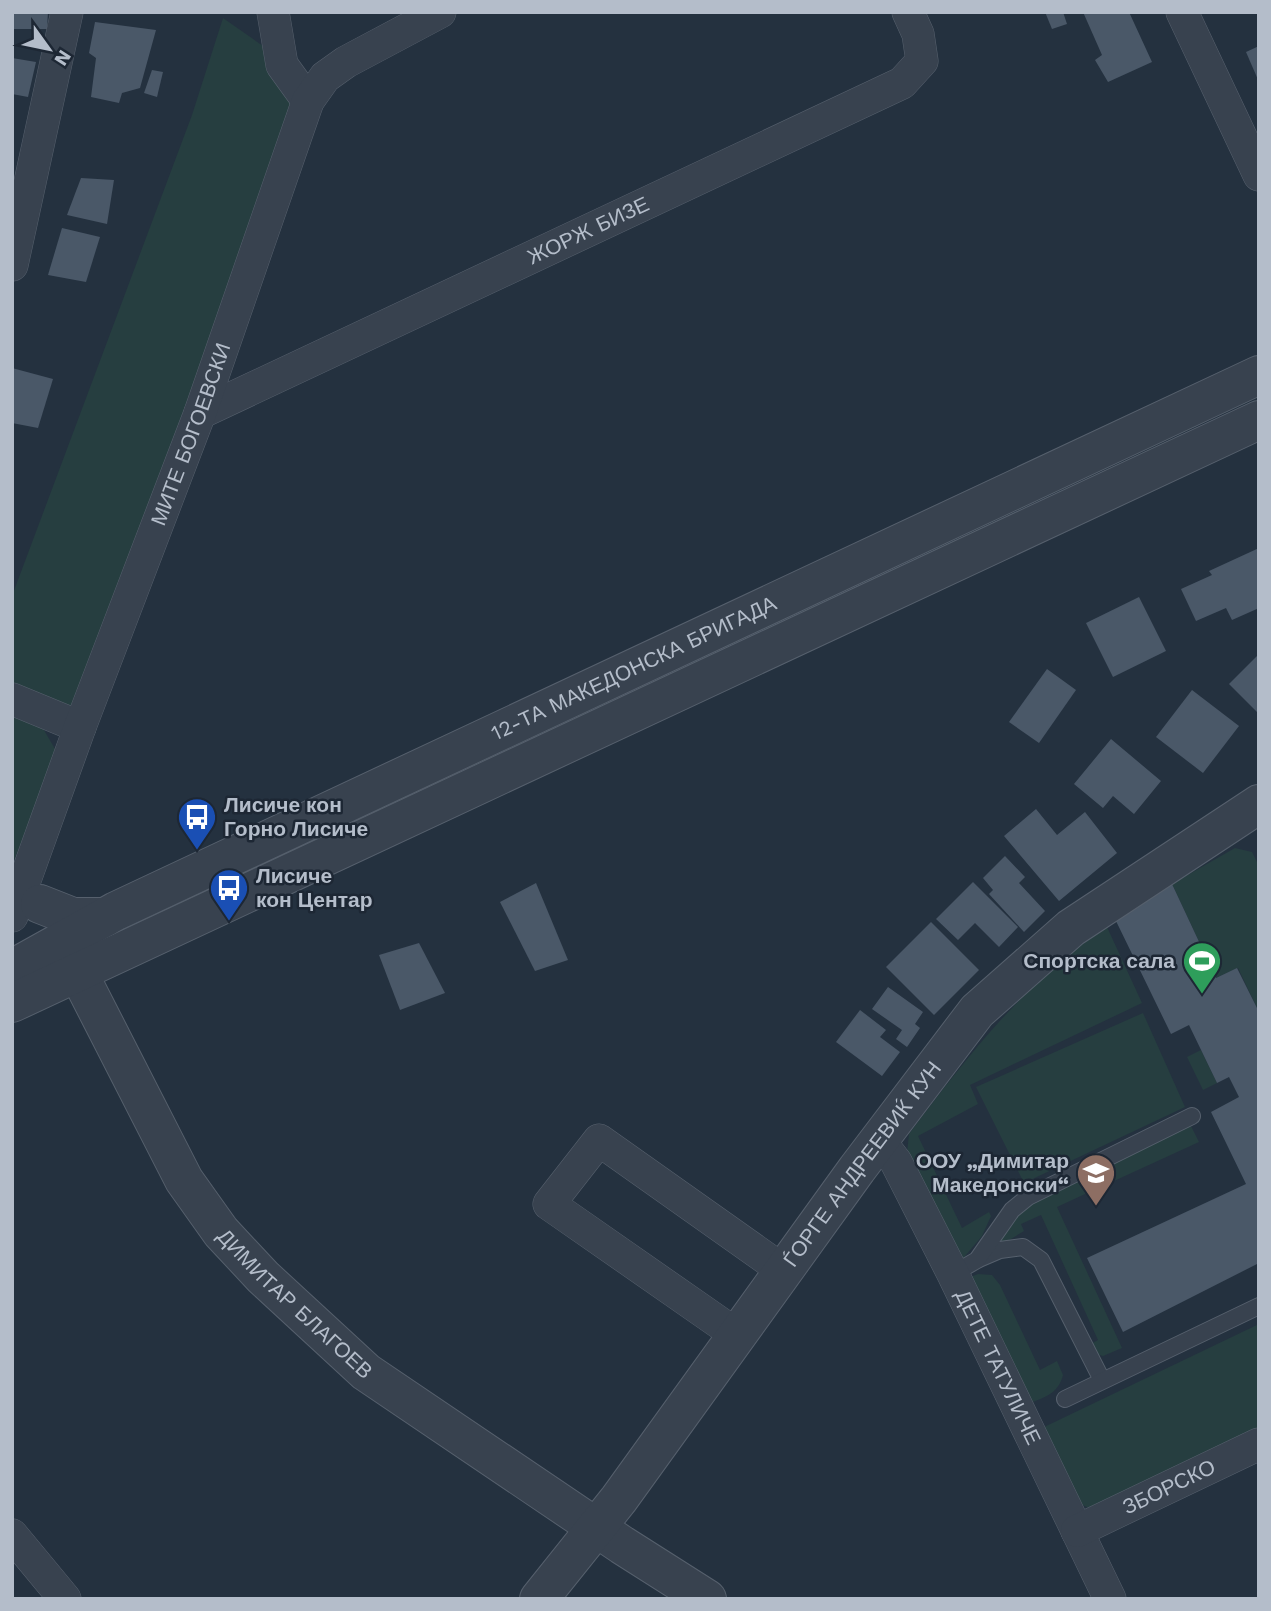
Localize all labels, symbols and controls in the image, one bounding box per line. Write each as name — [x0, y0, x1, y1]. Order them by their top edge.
north arrow — [14, 14, 84, 84]
text: N — [49, 46, 76, 70]
street label: ЖОРЖ БИЗЕ — [523, 191, 653, 269]
street label: МИТЕ БОГОЕВСКИ — [145, 339, 235, 529]
street label: 12-ТА МАКЕДОНСКА БРИГАДА — [487, 590, 780, 745]
place label: Лисиче кон Горно Лисиче — [224, 792, 368, 841]
bus stop icon: Лисиче кон Горно Лисиче — [176, 796, 218, 851]
place label: Лисиче кон Центар — [256, 863, 373, 912]
bus stop icon: Лисиче кон Центар — [208, 867, 250, 922]
sports icon: Спортска сала — [1181, 940, 1223, 995]
place label: Спортска сала — [1023, 948, 1175, 973]
street label: ЃОРГЕ АНДРЕЕВИЌ КУН — [778, 1056, 946, 1271]
place label: ООУ „Димитар Македонски“ — [916, 1148, 1069, 1197]
school or university icon: ООУ „Димитар Македонски“ — [1075, 1152, 1117, 1207]
street label: ДИМИТАР БЛАГОЕВ — [212, 1223, 378, 1384]
street label: ДЕТЕ ТАТУЛИЧЕ — [950, 1285, 1047, 1449]
street label: ЗБОРСКО — [1118, 1454, 1219, 1519]

